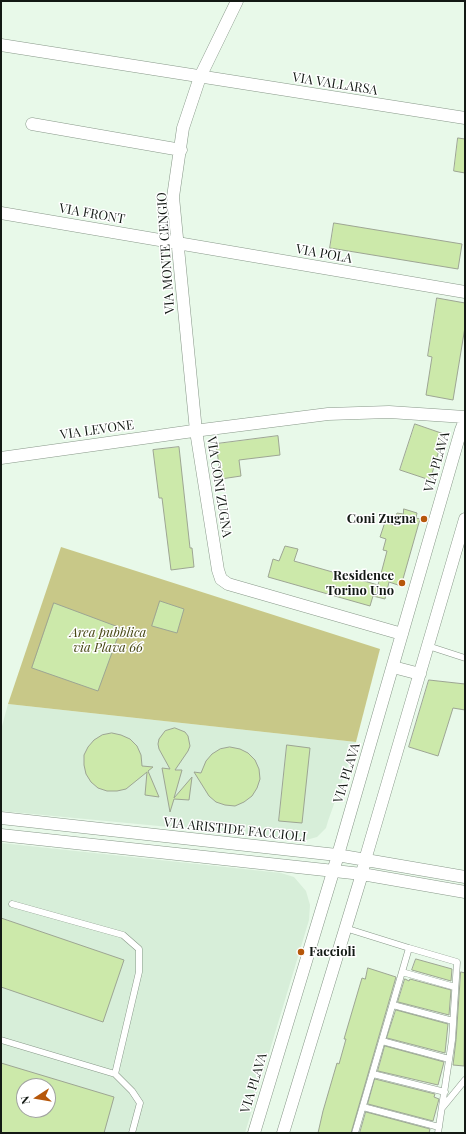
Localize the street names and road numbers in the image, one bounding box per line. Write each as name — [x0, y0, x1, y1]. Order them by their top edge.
street label: VIA VALLARSA — [291, 70, 379, 98]
street label: VIA MONTE CENGIO — [154, 192, 178, 314]
street label: VIA FRONT — [58, 201, 126, 227]
street label: VIA POLA — [295, 241, 353, 267]
street label: VIA LEVONE — [59, 417, 135, 443]
street label: VIA PLAVA — [421, 430, 453, 494]
street label: VIA CONI ZUGNA — [203, 435, 235, 539]
street label: VIA PLAVA — [330, 741, 364, 805]
street label: VIA ARISTIDE FACCIOLI — [163, 815, 307, 845]
street label: VIA PLAVA — [237, 1051, 271, 1115]

